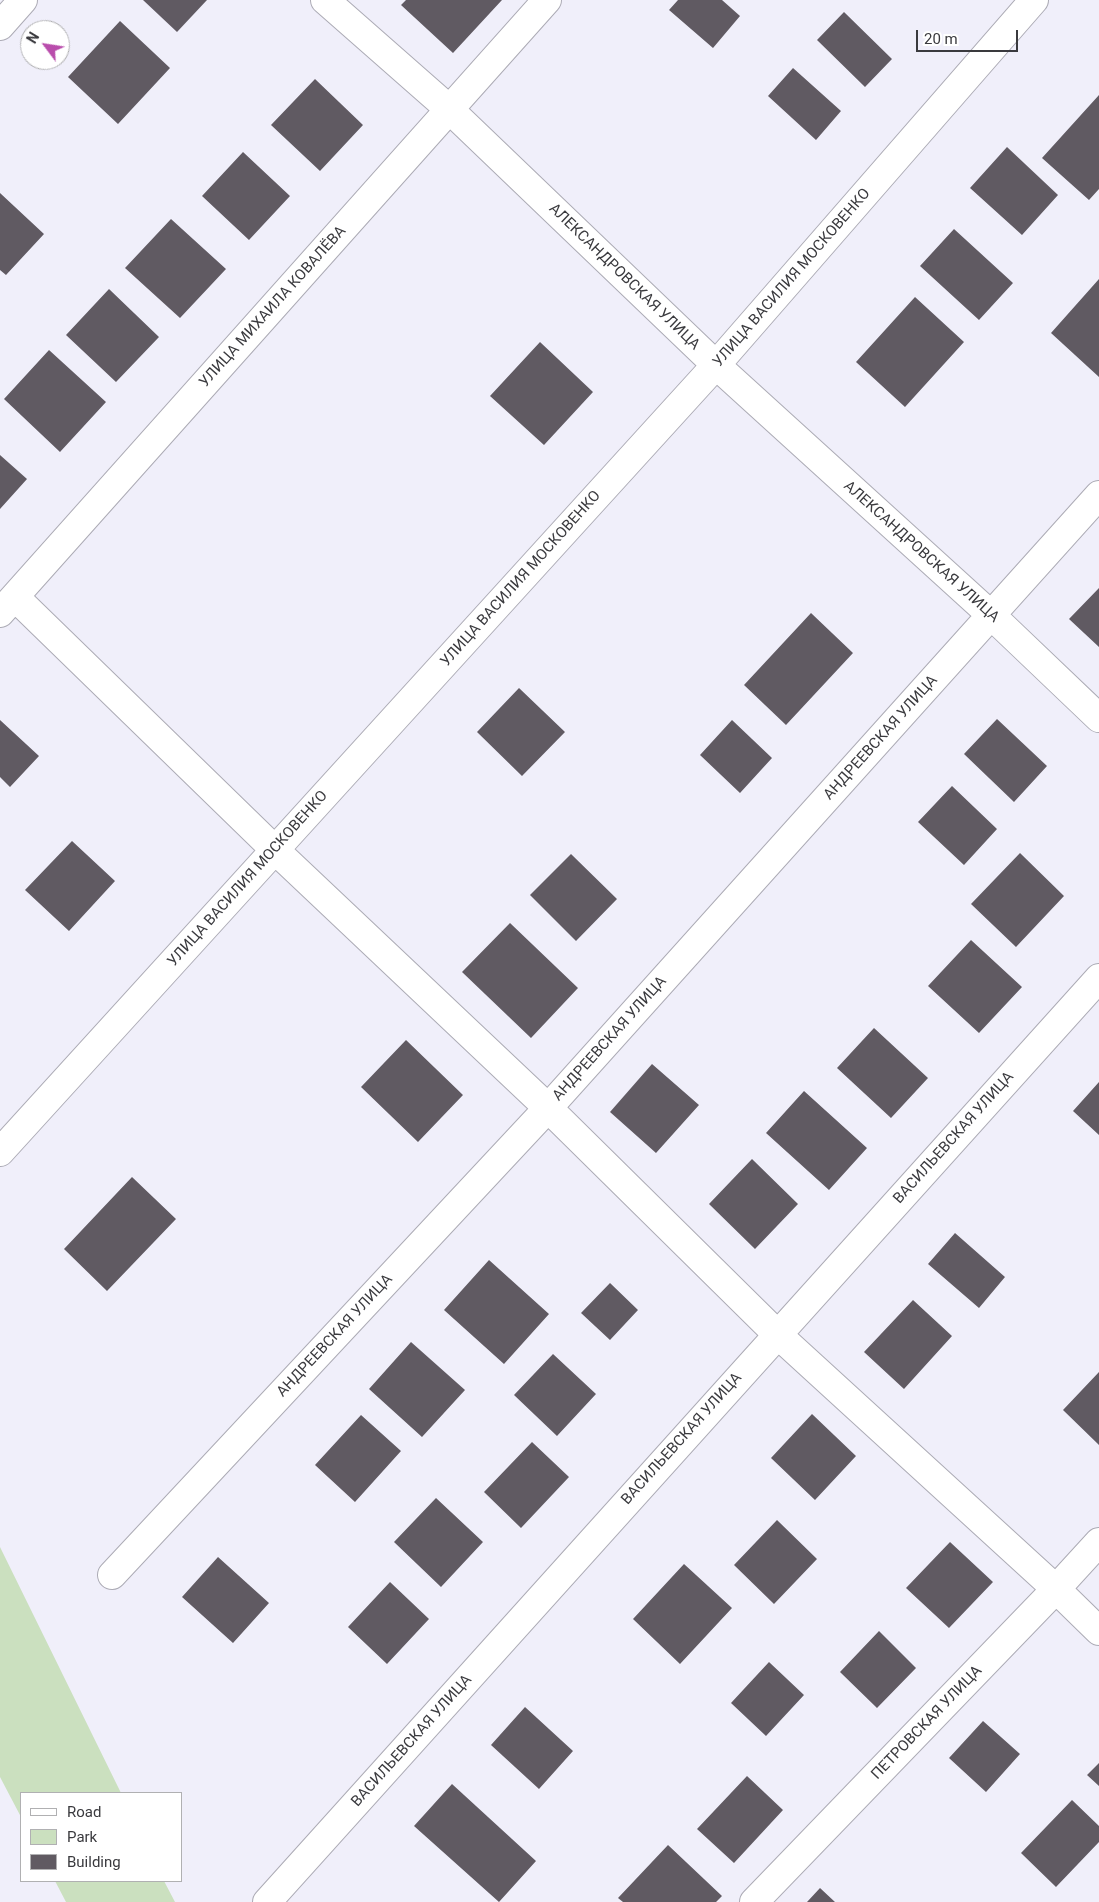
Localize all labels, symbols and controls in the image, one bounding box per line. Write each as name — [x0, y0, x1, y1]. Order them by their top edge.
north arrow — [20, 20, 70, 70]
scale bar — [919, 20, 1022, 52]
text: N — [24, 29, 42, 46]
text: 20 m — [924, 30, 958, 48]
street label: УЛИЦА ВАСИЛИЯ МОСКОВЕНКО — [710, 185, 874, 371]
street label: АЛЕКСАНДРОВСКАЯ УЛИЦА — [545, 200, 703, 354]
street label: УЛИЦА МИХАИЛА КОВАЛЁВА — [196, 223, 350, 391]
street label: АЛЕКСАНДРОВСКАЯ УЛИЦА — [840, 477, 1002, 627]
street label: УЛИЦА ВАСИЛИЯ МОСКОВЕНКО — [437, 487, 605, 671]
street label: АНДРЕЕВСКАЯ УЛИЦА — [820, 672, 942, 804]
street label: УЛИЦА ВАСИЛИЯ МОСКОВЕНКО — [164, 787, 332, 971]
street label: АНДРЕЕВСКАЯ УЛИЦА — [549, 973, 671, 1105]
street label: ВАСИЛЬЕВСКАЯ УЛИЦА — [890, 1068, 1018, 1208]
street label: АНДРЕЕВСКАЯ УЛИЦА — [273, 1271, 397, 1401]
street label: ВАСИЛЬЕВСКАЯ УЛИЦА — [618, 1369, 746, 1509]
street label: ПЕТРОВСКАЯ УЛИЦА — [868, 1662, 986, 1784]
street label: ВАСИЛЬЕВСКАЯ УЛИЦА — [348, 1671, 476, 1811]
legend — [20, 1792, 182, 1882]
text: Road — [67, 1803, 101, 1821]
text: Park — [67, 1828, 97, 1846]
text: Building — [67, 1853, 121, 1871]

